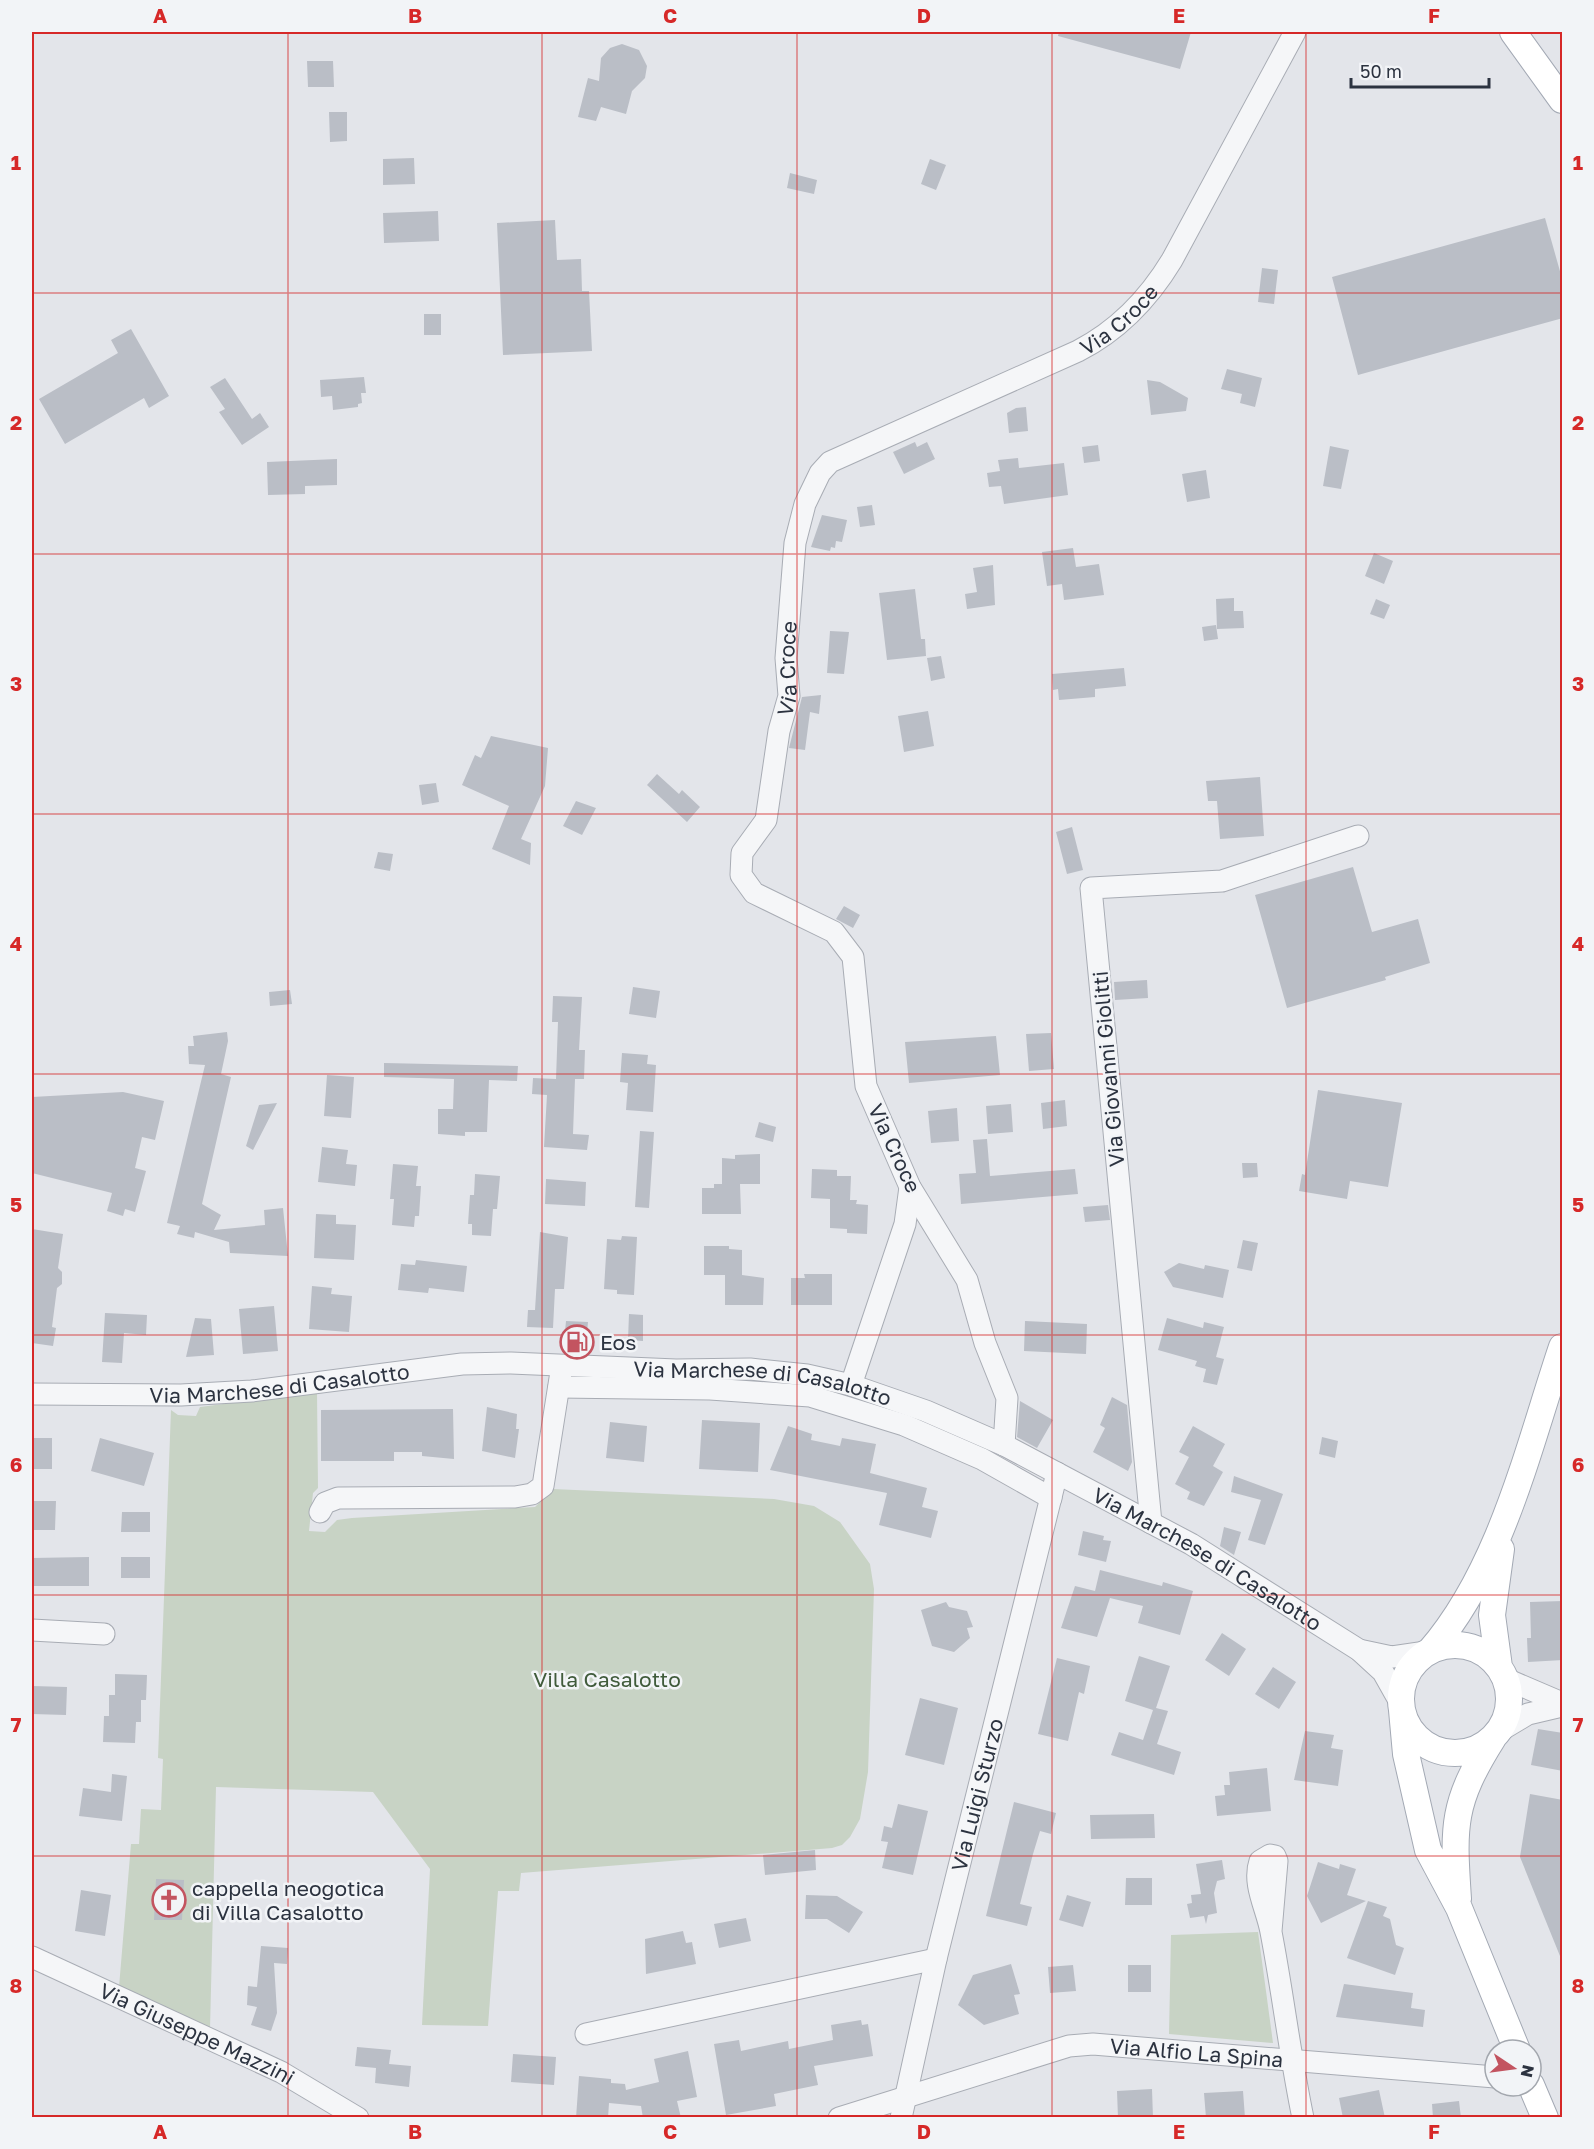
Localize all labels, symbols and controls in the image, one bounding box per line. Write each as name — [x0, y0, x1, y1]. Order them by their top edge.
text: A — [153, 3, 167, 27]
text: B — [408, 3, 422, 27]
text: C — [663, 3, 677, 27]
text: D — [917, 3, 931, 27]
text: E — [1173, 3, 1185, 27]
text: F — [1428, 3, 1440, 27]
scale bar — [1351, 51, 1489, 89]
text: 50 m — [1360, 60, 1402, 82]
text: 1 — [11, 150, 21, 174]
text: 1 — [1573, 150, 1583, 174]
street label: Via Croce — [1075, 279, 1163, 360]
text: 2 — [10, 410, 22, 434]
text: 2 — [1572, 410, 1584, 434]
street label: Via Croce — [771, 620, 802, 719]
text: 3 — [10, 671, 22, 695]
text: 3 — [1572, 671, 1584, 695]
text: 4 — [10, 931, 22, 955]
text: 4 — [1572, 931, 1584, 955]
street label: Via Giovanni Giolitti — [1086, 970, 1130, 1168]
street label: Via Croce — [863, 1099, 927, 1197]
text: 5 — [10, 1192, 22, 1216]
text: 5 — [1572, 1192, 1584, 1216]
fuel station icon: Eos — [559, 1324, 595, 1360]
place label: Eos — [600, 1329, 636, 1355]
street label: Via Marchese di Casalotto — [633, 1355, 895, 1411]
street label: Via Marchese di Casalotto — [149, 1358, 411, 1408]
text: 6 — [10, 1452, 22, 1476]
text: 6 — [1572, 1452, 1584, 1476]
street label: Via Marchese di Casalotto — [1088, 1481, 1327, 1636]
park label: Villa Casalotto — [533, 1666, 681, 1692]
text: 7 — [11, 1712, 22, 1736]
text: 7 — [1573, 1712, 1584, 1736]
street label: Via Luigi Sturzo — [945, 1716, 1008, 1874]
place label: cappella neogotica di Villa Casalotto — [192, 1875, 384, 1925]
church icon: cappella neogotica di Villa Casalotto — [151, 1882, 187, 1918]
text: 8 — [10, 1973, 22, 1997]
text: 8 — [1572, 1973, 1584, 1997]
street label: Via Giuseppe Mazzini — [95, 1977, 300, 2090]
street label: Via Alfio La Spina — [1109, 2032, 1284, 2073]
north arrow — [1483, 2038, 1543, 2098]
text: N — [1517, 2063, 1539, 2080]
text: A — [153, 2119, 167, 2143]
text: B — [408, 2119, 422, 2143]
text: C — [663, 2119, 677, 2143]
text: D — [917, 2119, 931, 2143]
text: E — [1173, 2119, 1185, 2143]
text: F — [1428, 2119, 1440, 2143]

